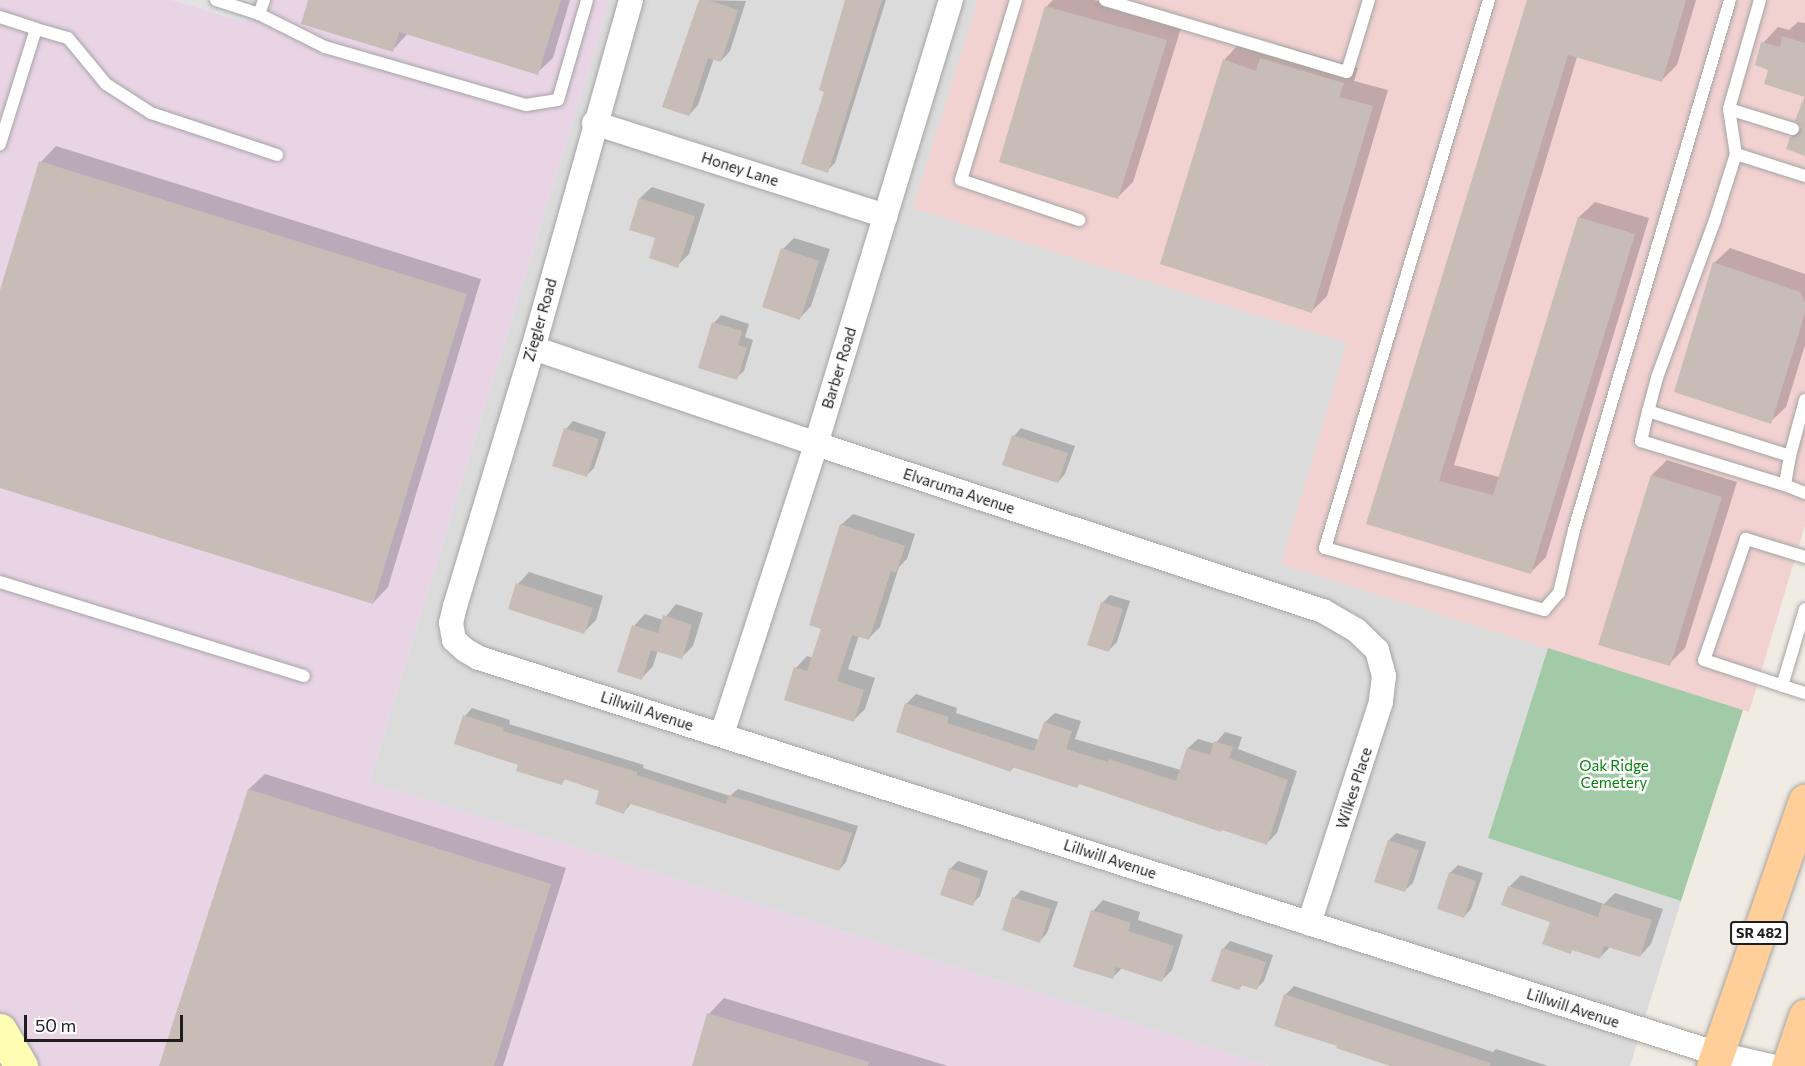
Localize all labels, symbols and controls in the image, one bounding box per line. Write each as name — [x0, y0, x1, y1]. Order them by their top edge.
street label: Honey Lane — [699, 148, 781, 190]
street label: Ziegler Road — [520, 276, 560, 364]
street label: Barber Road — [818, 325, 860, 411]
street label: Elvaruma Avenue — [901, 464, 1017, 518]
street label: Lillwill Avenue — [598, 688, 696, 734]
street label: Wilkes Place — [1332, 745, 1376, 831]
park label: Oak Ridge Cemetery — [1579, 756, 1649, 791]
street label: Lillwill Avenue — [1061, 836, 1159, 882]
road number: SR 482 — [1729, 922, 1789, 944]
street label: Lillwill Avenue — [1524, 985, 1622, 1031]
scale bar — [27, 1003, 186, 1041]
text: 50 m — [35, 1014, 76, 1036]

